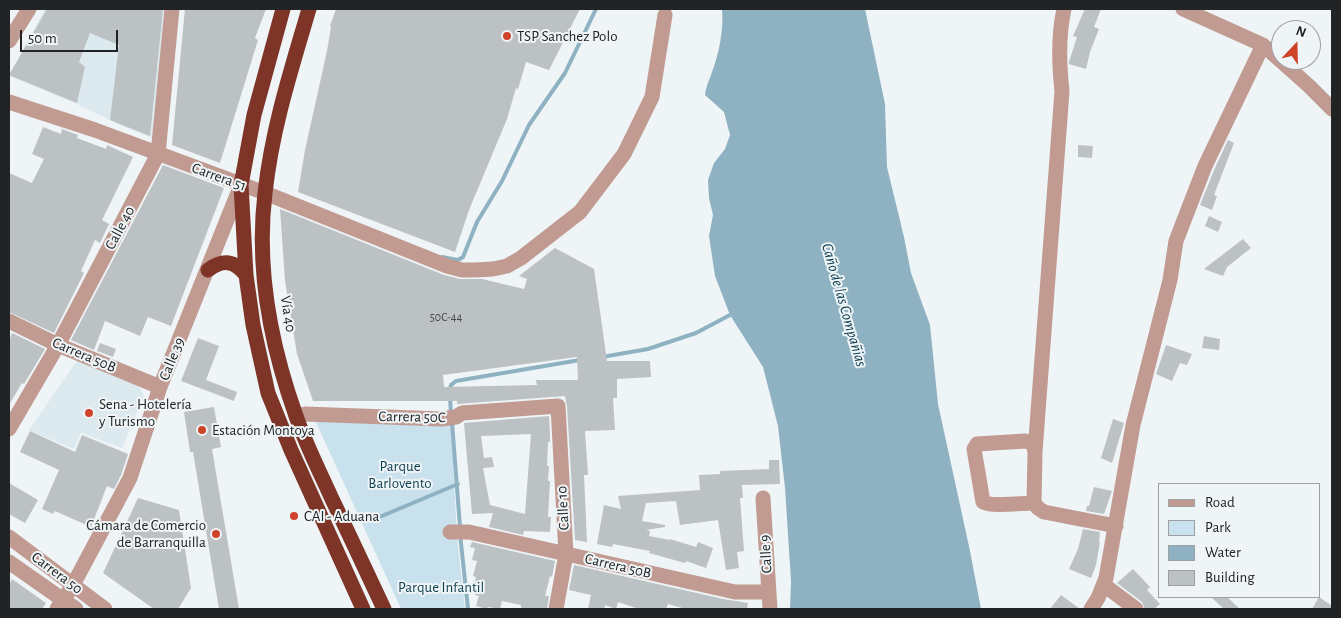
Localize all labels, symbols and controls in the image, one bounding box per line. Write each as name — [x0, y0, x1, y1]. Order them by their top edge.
scale bar — [22, 20, 120, 52]
north arrow — [1271, 20, 1321, 70]
text: N — [1294, 24, 1308, 40]
place label: TSP Sanchez Polo — [517, 27, 618, 45]
marker: TSP Sanchez Polo — [501, 30, 513, 42]
text: 50 m — [28, 31, 57, 46]
street label: Carrera 51 — [189, 159, 249, 195]
street label: Calle 40 — [101, 203, 139, 253]
water label: Caño de las Compañias — [817, 241, 871, 369]
street label: Vía 40 — [276, 295, 300, 333]
house number: 50C-44 — [430, 310, 462, 324]
street label: Carrera 50B — [49, 334, 119, 376]
street label: Calle 39 — [155, 335, 189, 383]
place label: Sena - Hotelería y Turismo — [99, 395, 192, 430]
marker: Sena - Hotelería y Turismo — [83, 407, 95, 419]
street label: Carrera 50C — [378, 407, 446, 427]
place label: Estación Montoya — [212, 421, 315, 439]
marker: Estación Montoya — [196, 424, 208, 436]
park label: Parque Barlovento — [368, 457, 432, 492]
legend — [1158, 483, 1321, 598]
street label: Calle 10 — [553, 485, 573, 531]
text: Road — [1205, 495, 1235, 510]
place label: CAI - Aduana — [304, 507, 379, 525]
marker: CAI - Aduana — [288, 510, 300, 522]
place label: Cámara de Comercio de Barranquilla — [86, 516, 206, 551]
text: Park — [1205, 520, 1231, 535]
marker: Cámara de Comercio de Barranquilla — [210, 528, 222, 540]
street label: Calle 9 — [756, 534, 776, 574]
text: Water — [1205, 545, 1241, 560]
street label: Carrera 50 — [28, 548, 86, 598]
street label: Carrera 50B — [583, 550, 653, 582]
text: Building — [1205, 570, 1255, 585]
park label: Parque Infantil — [398, 578, 484, 596]

